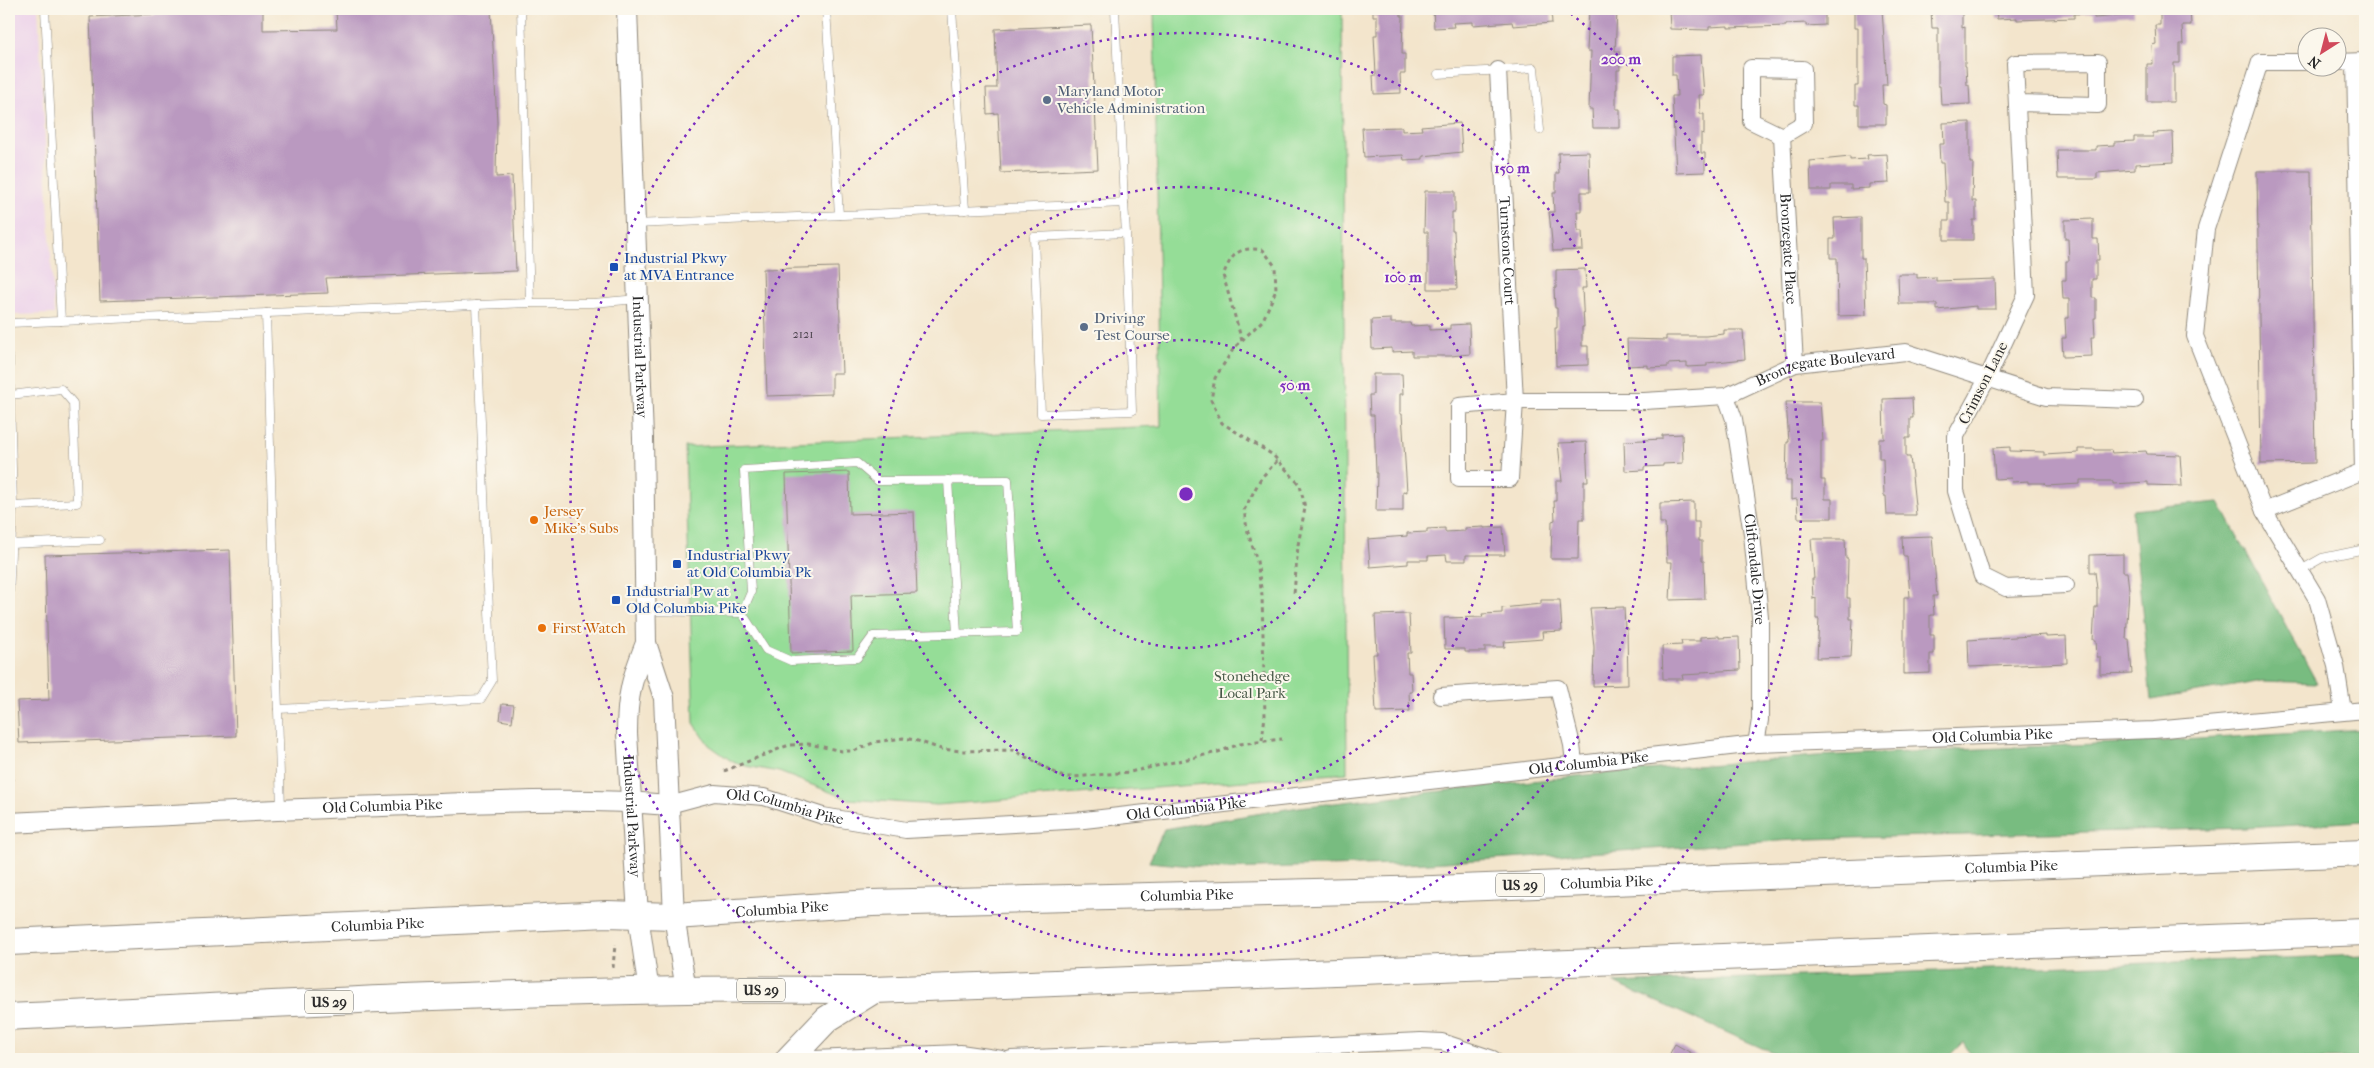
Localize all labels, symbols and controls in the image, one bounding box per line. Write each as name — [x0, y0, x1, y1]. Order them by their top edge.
north arrow — [2296, 28, 2346, 78]
text: 200 m — [1601, 50, 1641, 68]
text: N — [2305, 52, 2324, 72]
place label: Maryland Motor Vehicle Administration — [1056, 82, 1206, 117]
marker: Maryland Motor Vehicle Administration — [1041, 94, 1053, 106]
text: 150 m — [1494, 159, 1530, 177]
street label: Bronzegate Place — [1776, 193, 1801, 306]
street label: Turnstone Court — [1496, 196, 1519, 306]
place label: Industrial Pkwy at MVA Entrance — [624, 249, 735, 284]
marker: Industrial Pkwy at MVA Entrance — [608, 261, 620, 273]
text: 100 m — [1384, 268, 1422, 286]
street label: Industrial Parkway — [629, 295, 651, 419]
place label: Driving Test Course — [1094, 309, 1170, 344]
marker: Driving Test Course — [1078, 321, 1090, 333]
house number: 2121 — [793, 327, 813, 341]
street label: Crimson Lane — [1954, 338, 2012, 427]
street label: Bronzegate Boulevard — [1753, 344, 1897, 390]
text: 50 m — [1280, 376, 1311, 394]
centre of rings — [1177, 485, 1195, 503]
place label: Jersey Mike's Subs — [543, 502, 619, 537]
street label: Cliftondale Drive — [1740, 512, 1769, 625]
marker: Jersey Mike's Subs — [528, 514, 540, 526]
place label: Industrial Pkwy at Old Columbia Pk — [687, 546, 812, 581]
marker: Industrial Pkwy at Old Columbia Pk — [671, 558, 683, 570]
place label: Industrial Pw at Old Columbia Pike — [626, 582, 747, 617]
marker: Industrial Pw at Old Columbia Pike — [610, 594, 622, 606]
place label: First Watch — [552, 619, 627, 637]
marker: First Watch — [536, 622, 548, 634]
park label: Stonehedge Local Park — [1214, 667, 1291, 702]
street label: Old Columbia Pike — [1932, 725, 2054, 747]
street label: Old Columbia Pike — [1528, 747, 1650, 779]
street label: Industrial Parkway — [619, 754, 645, 879]
street label: Old Columbia Pike — [725, 785, 845, 828]
street label: Old Columbia Pike — [1125, 793, 1248, 824]
street label: Old Columbia Pike — [322, 795, 444, 817]
street label: Columbia Pike — [1964, 856, 2059, 877]
street label: Columbia Pike — [1560, 871, 1654, 893]
road number: US 29 — [1496, 874, 1544, 896]
street label: Columbia Pike — [1140, 885, 1234, 905]
street label: Columbia Pike — [735, 897, 830, 921]
street label: Columbia Pike — [331, 914, 425, 936]
road number: US 29 — [737, 978, 785, 1002]
road number: US 29 — [305, 990, 353, 1014]

